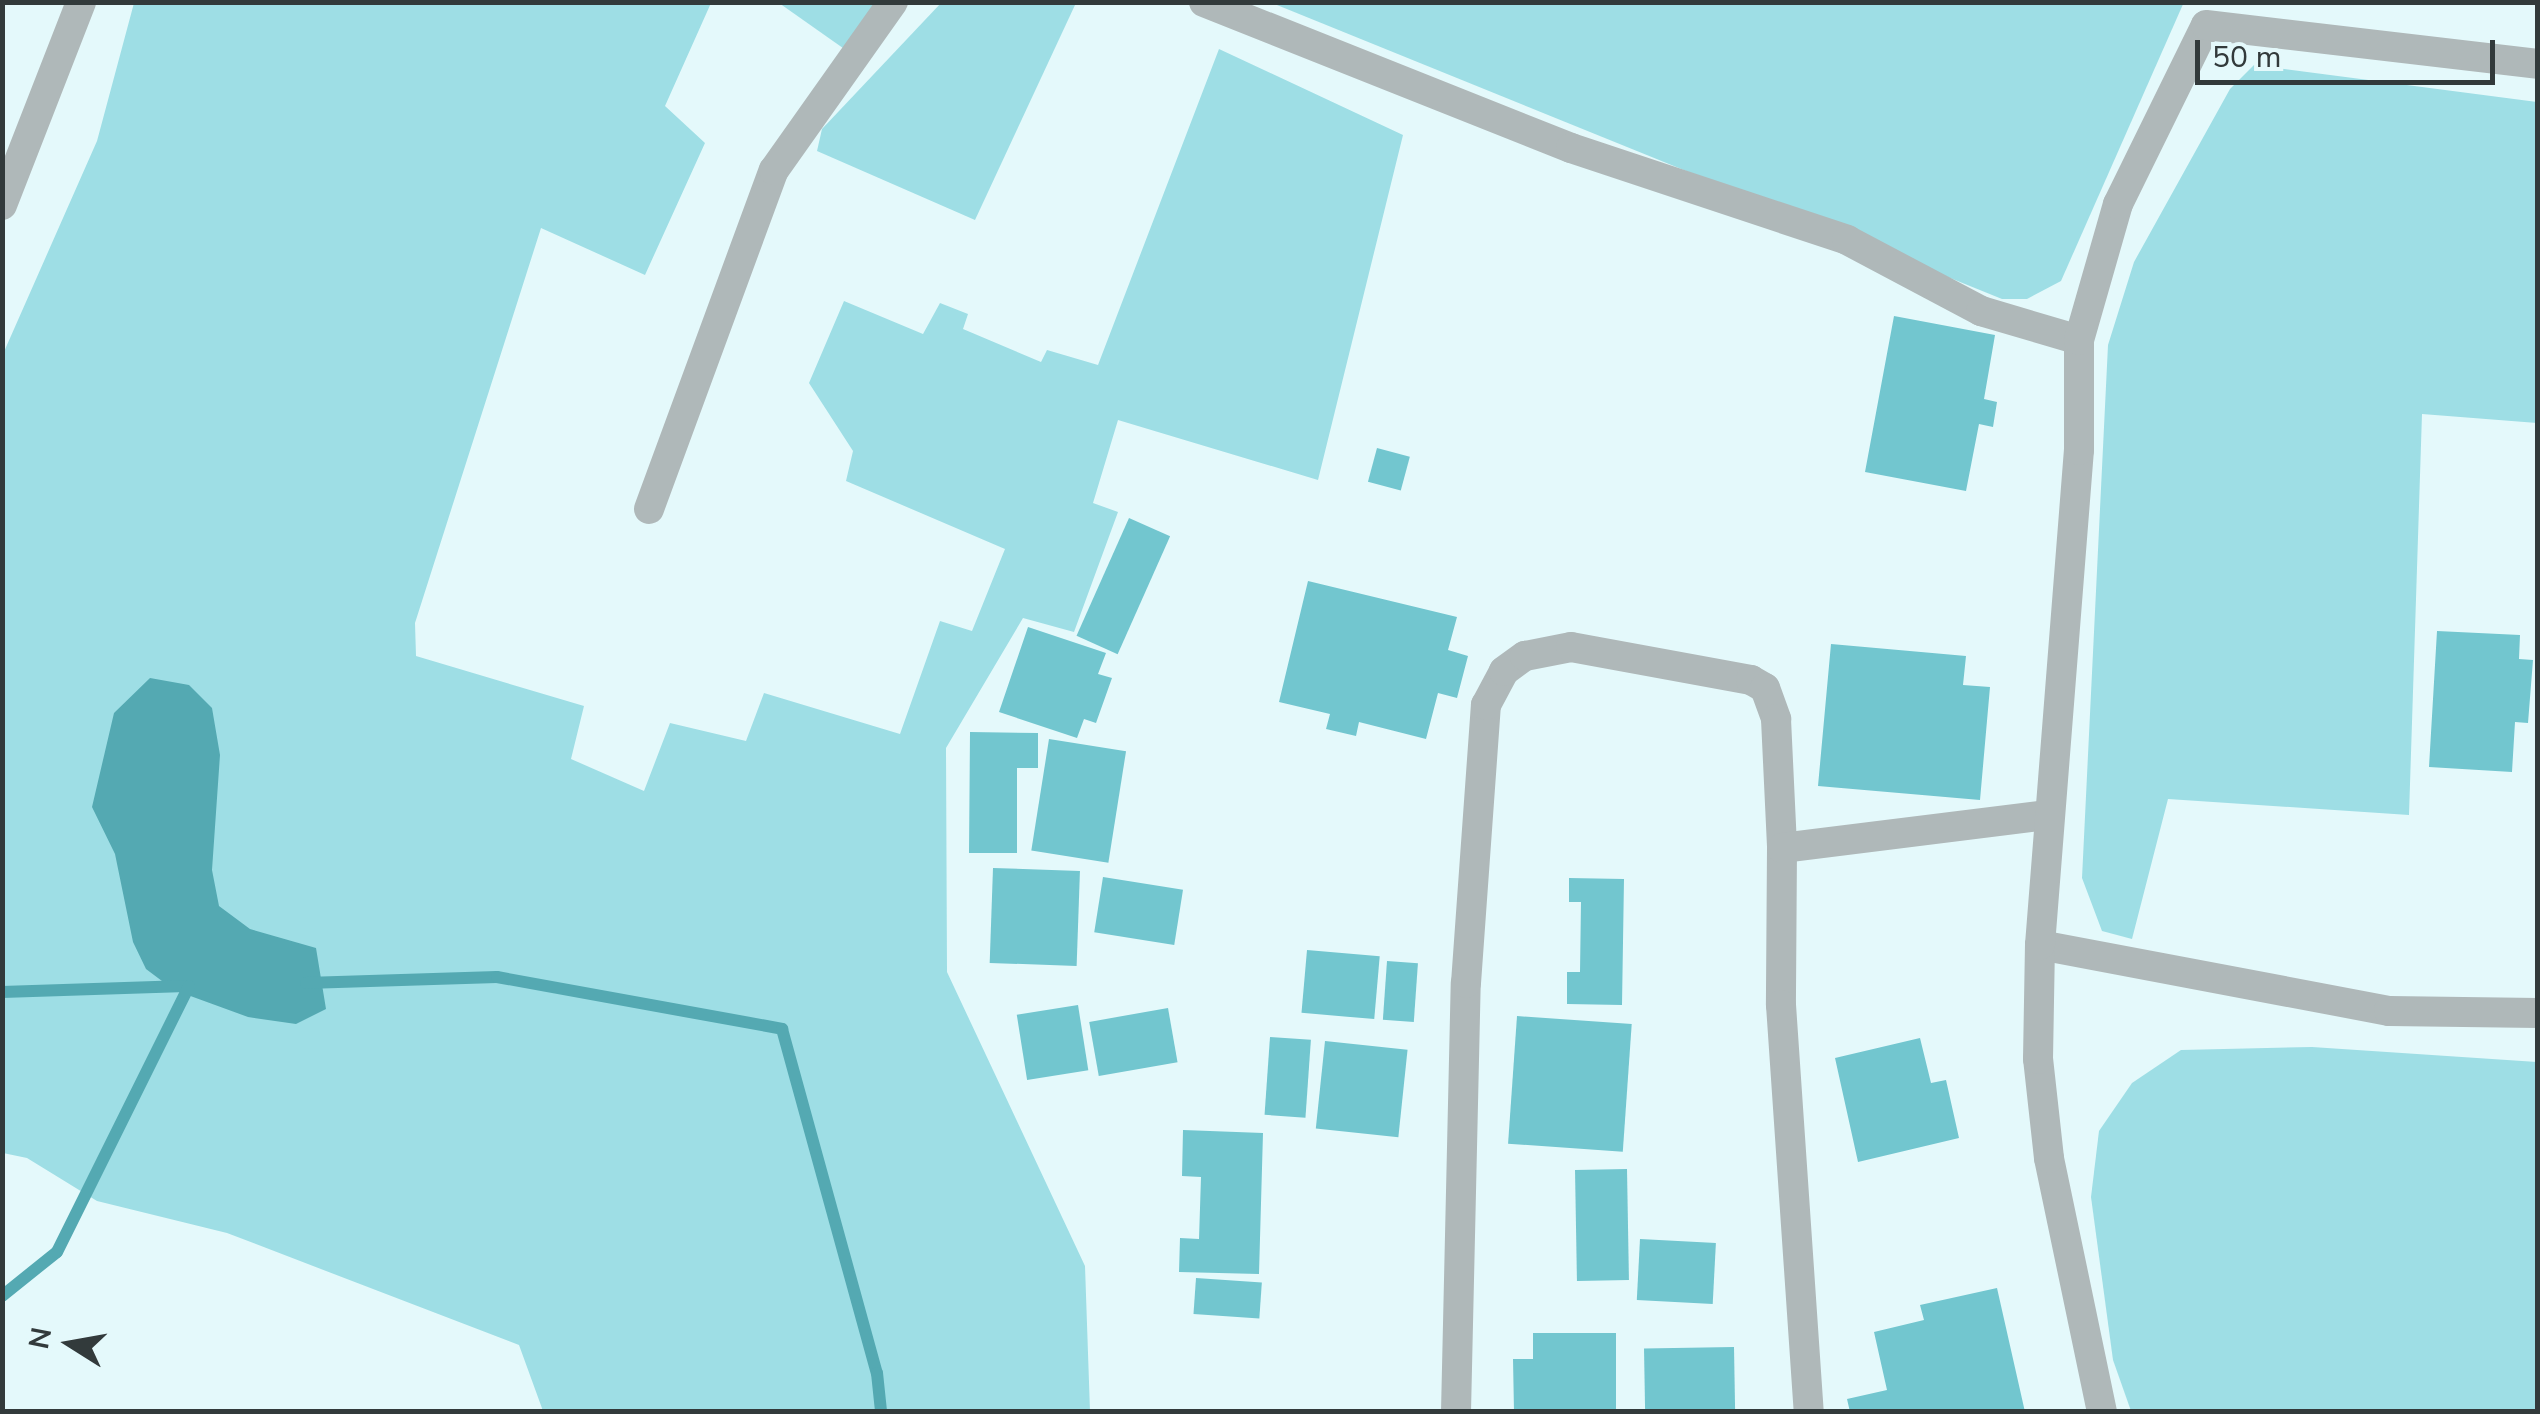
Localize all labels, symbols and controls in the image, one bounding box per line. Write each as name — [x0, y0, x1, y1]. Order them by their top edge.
scale bar — [2200, 20, 2500, 82]
text: 50 m — [2212, 37, 2281, 78]
north arrow — [20, 1294, 120, 1394]
text: N — [20, 1324, 61, 1352]

